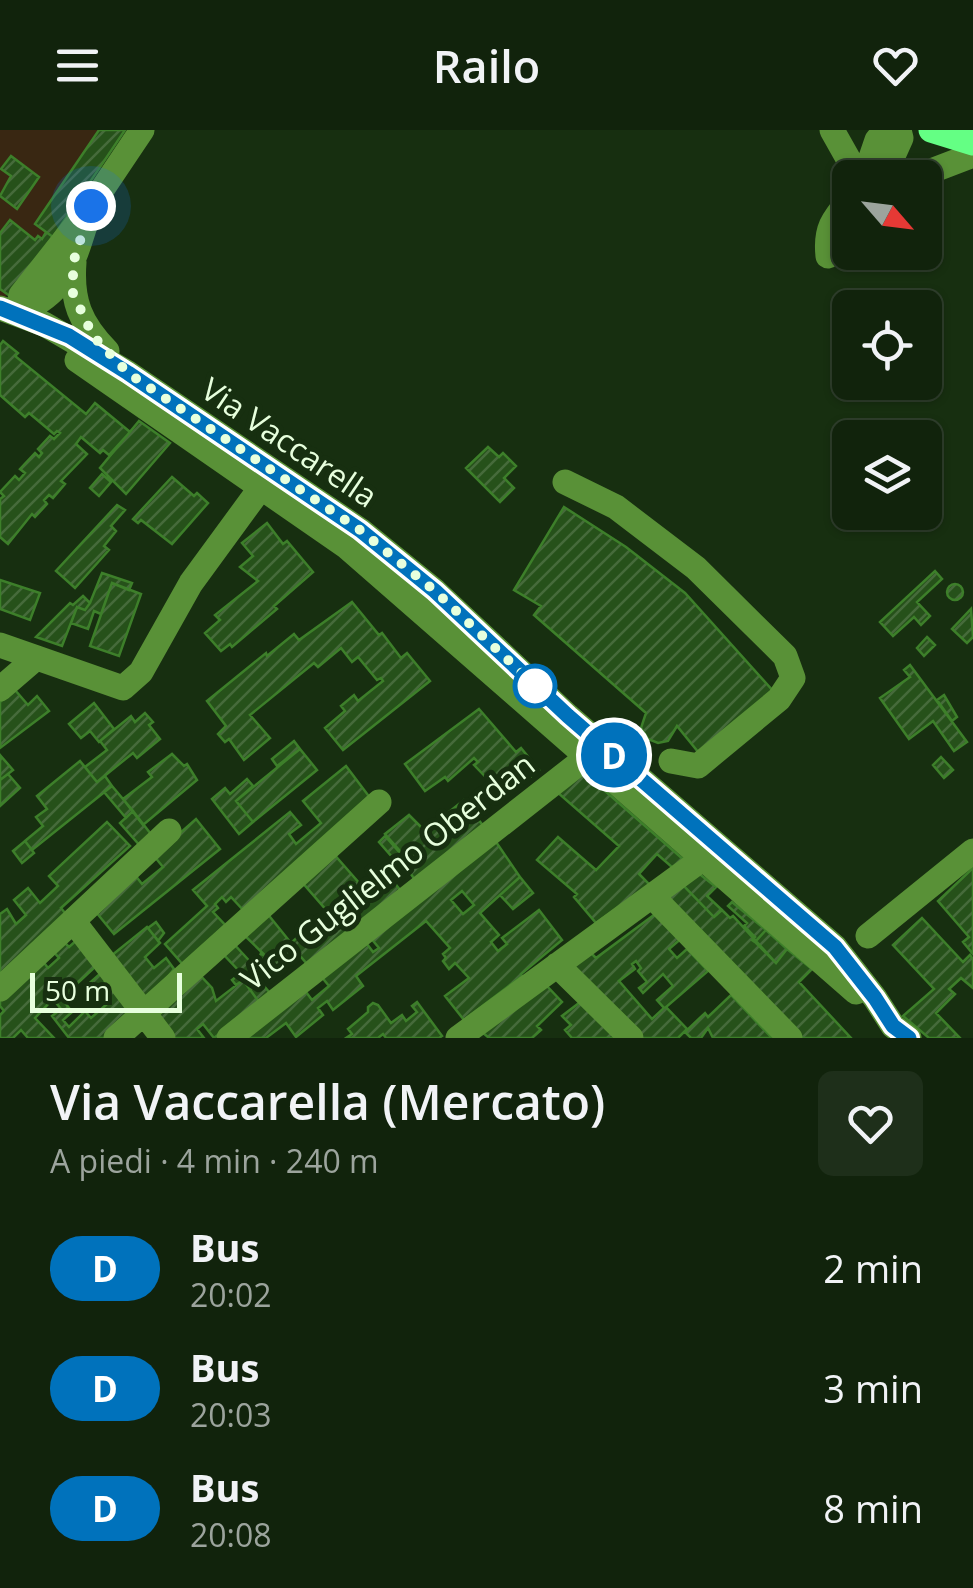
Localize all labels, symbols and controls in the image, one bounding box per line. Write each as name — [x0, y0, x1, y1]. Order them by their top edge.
text: Railo — [433, 35, 540, 96]
icon: menu — [50, 38, 105, 93]
icon: heart — [868, 38, 923, 93]
north arrow — [832, 160, 942, 270]
map controls — [832, 160, 942, 530]
your location — [66, 181, 116, 231]
button: locate — [832, 290, 942, 400]
street label: Via Vaccarella — [193, 367, 386, 516]
button: layers — [832, 420, 942, 530]
unlabelled marker — [514, 665, 556, 707]
line badge: D — [582, 722, 646, 788]
text: D — [601, 732, 627, 779]
street label: Vico Guglielmo Oberdan — [231, 742, 543, 999]
scale bar — [30, 968, 182, 1013]
text: 50 m — [45, 971, 110, 1009]
text: Via Vaccarella (Mercato) — [50, 1069, 605, 1134]
button: heart — [818, 1071, 923, 1176]
text: A piedi · 4 min · 240 m — [50, 1139, 379, 1182]
text: Bus — [190, 1221, 259, 1273]
text: 2 min — [823, 1242, 923, 1294]
text: D — [92, 1245, 118, 1292]
text: 20:02 — [190, 1273, 272, 1316]
text: Bus — [190, 1341, 259, 1393]
text: 3 min — [823, 1362, 923, 1414]
text: D — [92, 1365, 118, 1412]
text: 20:03 — [190, 1393, 272, 1436]
text: Bus — [190, 1461, 259, 1513]
text: 8 min — [823, 1482, 923, 1534]
text: D — [92, 1485, 118, 1532]
text: 20:08 — [190, 1513, 272, 1556]

